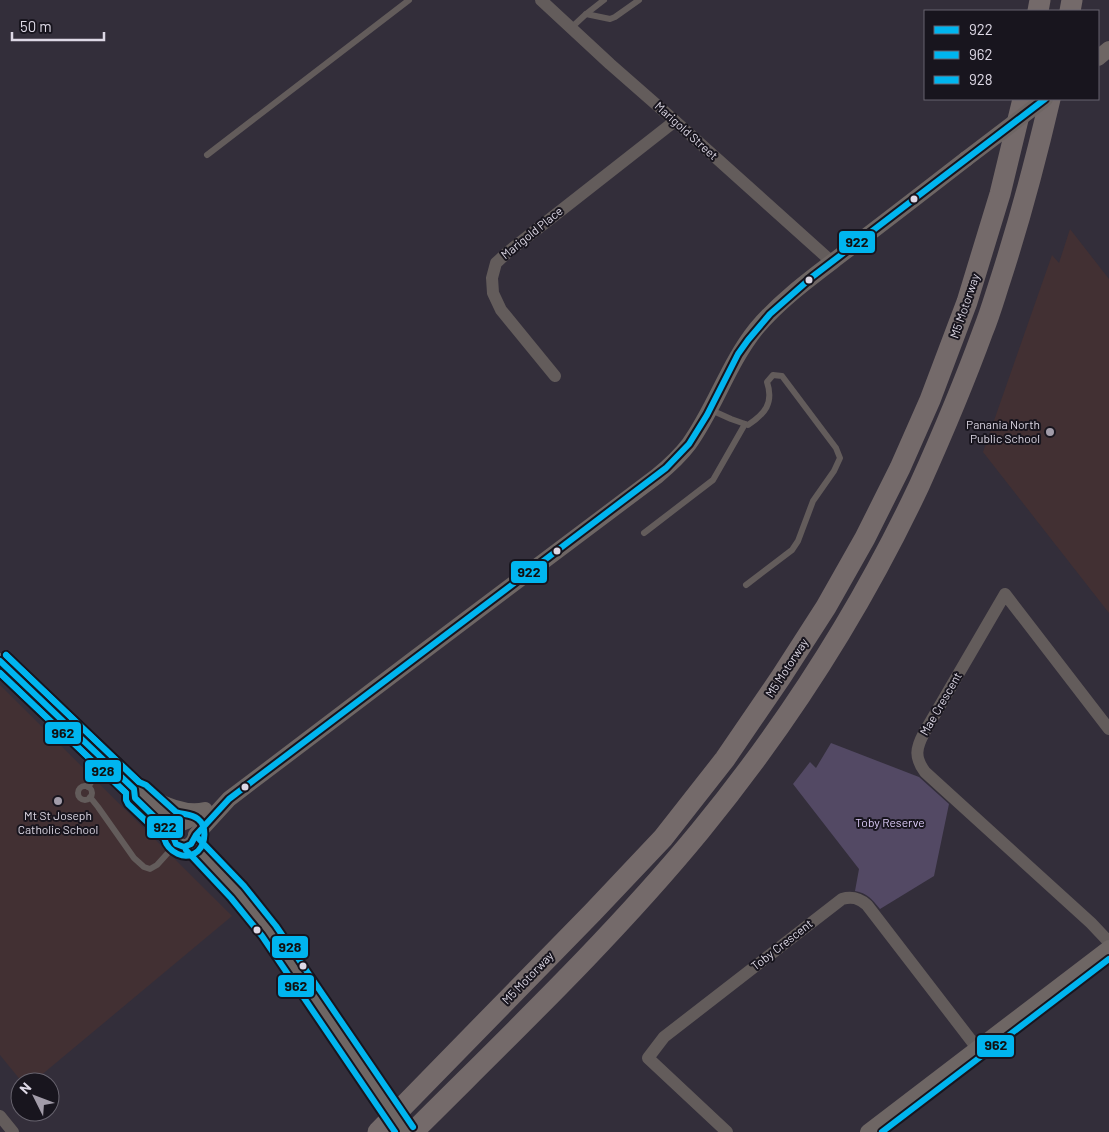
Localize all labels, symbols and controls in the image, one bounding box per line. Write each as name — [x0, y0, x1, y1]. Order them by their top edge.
scale bar — [12, 10, 105, 42]
legend — [924, 10, 1099, 100]
text: 50 m — [20, 17, 52, 35]
text: 922 — [969, 20, 993, 38]
text: 962 — [969, 45, 993, 63]
text: 928 — [969, 70, 993, 88]
street label: Marigold Street — [652, 98, 721, 162]
unlabelled marker — [909, 194, 919, 204]
street label: Marigold Place — [498, 203, 565, 261]
line badge: 922 — [838, 230, 876, 254]
text: 922 — [845, 233, 869, 250]
street label: M5 Motorway — [946, 271, 982, 340]
unlabelled marker — [804, 275, 814, 285]
place label: Panania North Public School — [966, 417, 1040, 445]
marker: Panania North Public School — [1044, 426, 1056, 438]
unlabelled marker — [552, 546, 562, 556]
line badge: 922 — [510, 560, 548, 584]
text: 922 — [517, 563, 541, 580]
street label: M5 Motorway — [762, 635, 811, 700]
street label: Mae Crescent — [916, 669, 964, 738]
line badge: 962 — [44, 721, 82, 745]
text: 962 — [52, 724, 75, 741]
line badge: 928 — [84, 759, 122, 783]
text: 928 — [92, 762, 115, 779]
unlabelled marker — [240, 782, 250, 792]
marker: Mt St Joseph Catholic School — [52, 795, 64, 807]
place label: Mt St Joseph Catholic School — [18, 808, 98, 836]
line badge: 922 — [146, 815, 184, 839]
park label: Toby Reserve — [855, 815, 925, 829]
text: 922 — [153, 818, 177, 835]
street label: Toby Crescent — [748, 916, 815, 973]
unlabelled marker — [252, 925, 262, 935]
line badge: 928 — [271, 935, 309, 959]
text: 928 — [279, 938, 302, 955]
street label: M5 Motorway — [499, 948, 556, 1007]
unlabelled marker — [298, 961, 308, 971]
line badge: 962 — [277, 974, 315, 998]
text: 962 — [285, 977, 308, 994]
line badge: 962 — [976, 1034, 1015, 1058]
text: 962 — [985, 1036, 1008, 1053]
north arrow — [10, 1072, 60, 1122]
text: N — [16, 1079, 34, 1097]

